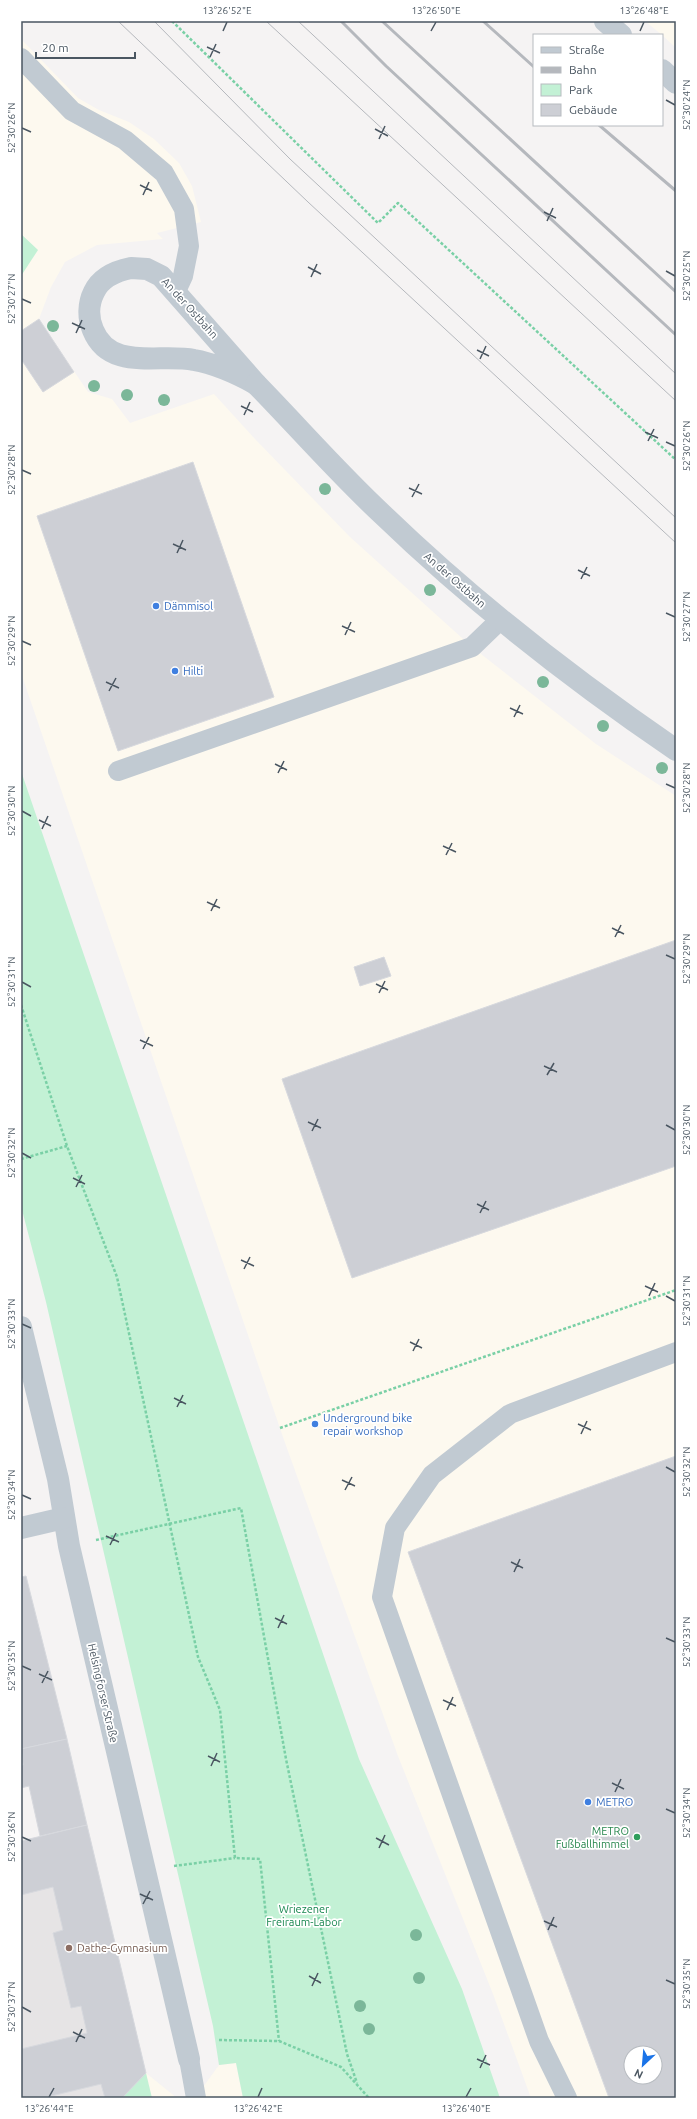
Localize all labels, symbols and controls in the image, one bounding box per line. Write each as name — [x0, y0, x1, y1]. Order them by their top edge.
text: 13°26'52"E — [202, 5, 252, 16]
text: 13°26'50"E — [411, 5, 461, 16]
text: 13°26'48"E — [619, 5, 669, 16]
scale bar — [36, 34, 135, 60]
legend — [533, 34, 663, 126]
text: 20 m — [42, 41, 69, 54]
text: Straße — [569, 43, 605, 56]
text: Bahn — [569, 63, 597, 76]
text: 52°30'24"N — [681, 80, 692, 130]
text: Park — [569, 83, 593, 96]
text: 52°30'26"N — [6, 103, 17, 153]
text: Gebäude — [569, 103, 617, 116]
text: 52°30'25"N — [681, 251, 692, 301]
text: 52°30'27"N — [6, 274, 17, 324]
street label: An der Ostbahn — [160, 275, 220, 341]
text: 52°30'26"N — [681, 421, 692, 471]
text: 52°30'28"N — [6, 445, 17, 495]
street label: An der Ostbahn — [422, 550, 488, 610]
text: 52°30'27"N — [681, 592, 692, 642]
place label: Dämmisol — [164, 600, 213, 612]
marker: Dämmisol — [151, 601, 161, 611]
text: 52°30'29"N — [6, 616, 17, 666]
place label: Hilti — [183, 665, 203, 677]
marker: Hilti — [170, 666, 180, 676]
text: 52°30'28"N — [681, 763, 692, 813]
text: 52°30'30"N — [6, 786, 17, 836]
text: 52°30'29"N — [681, 934, 692, 984]
text: 52°30'31"N — [6, 957, 17, 1007]
text: 52°30'30"N — [681, 1105, 692, 1155]
text: 52°30'32"N — [6, 1128, 17, 1178]
text: 52°30'31"N — [681, 1276, 692, 1326]
text: 52°30'33"N — [6, 1299, 17, 1349]
place label: Underground bike repair workshop — [323, 1412, 412, 1437]
marker: Underground bike repair workshop — [310, 1419, 320, 1429]
text: 52°30'32"N — [681, 1447, 692, 1497]
text: 52°30'34"N — [6, 1470, 17, 1520]
text: 52°30'33"N — [681, 1617, 692, 1667]
text: 52°30'35"N — [6, 1641, 17, 1691]
street label: Helsingforser Straße — [86, 1642, 120, 1744]
text: 52°30'34"N — [681, 1788, 692, 1838]
place label: METRO — [596, 1796, 633, 1808]
marker: METRO — [583, 1797, 593, 1807]
text: 52°30'36"N — [6, 1812, 17, 1862]
place label: METRO Fußballhimmel — [556, 1825, 629, 1850]
marker: METRO Fußballhimmel — [632, 1832, 642, 1842]
park label: Wriezener Freiraum-Labor — [266, 1903, 343, 1928]
place label: Dathe-Gymnasium — [77, 1942, 167, 1954]
marker: Dathe-Gymnasium — [64, 1943, 74, 1953]
text: 52°30'35"N — [681, 1959, 692, 2009]
text: 52°30'37"N — [6, 1982, 17, 2032]
north arrow — [623, 2045, 663, 2085]
text: N — [632, 2067, 645, 2081]
text: 13°26'44"E — [24, 2103, 74, 2114]
text: 13°26'42"E — [233, 2103, 283, 2114]
text: 13°26'40"E — [441, 2103, 491, 2114]

